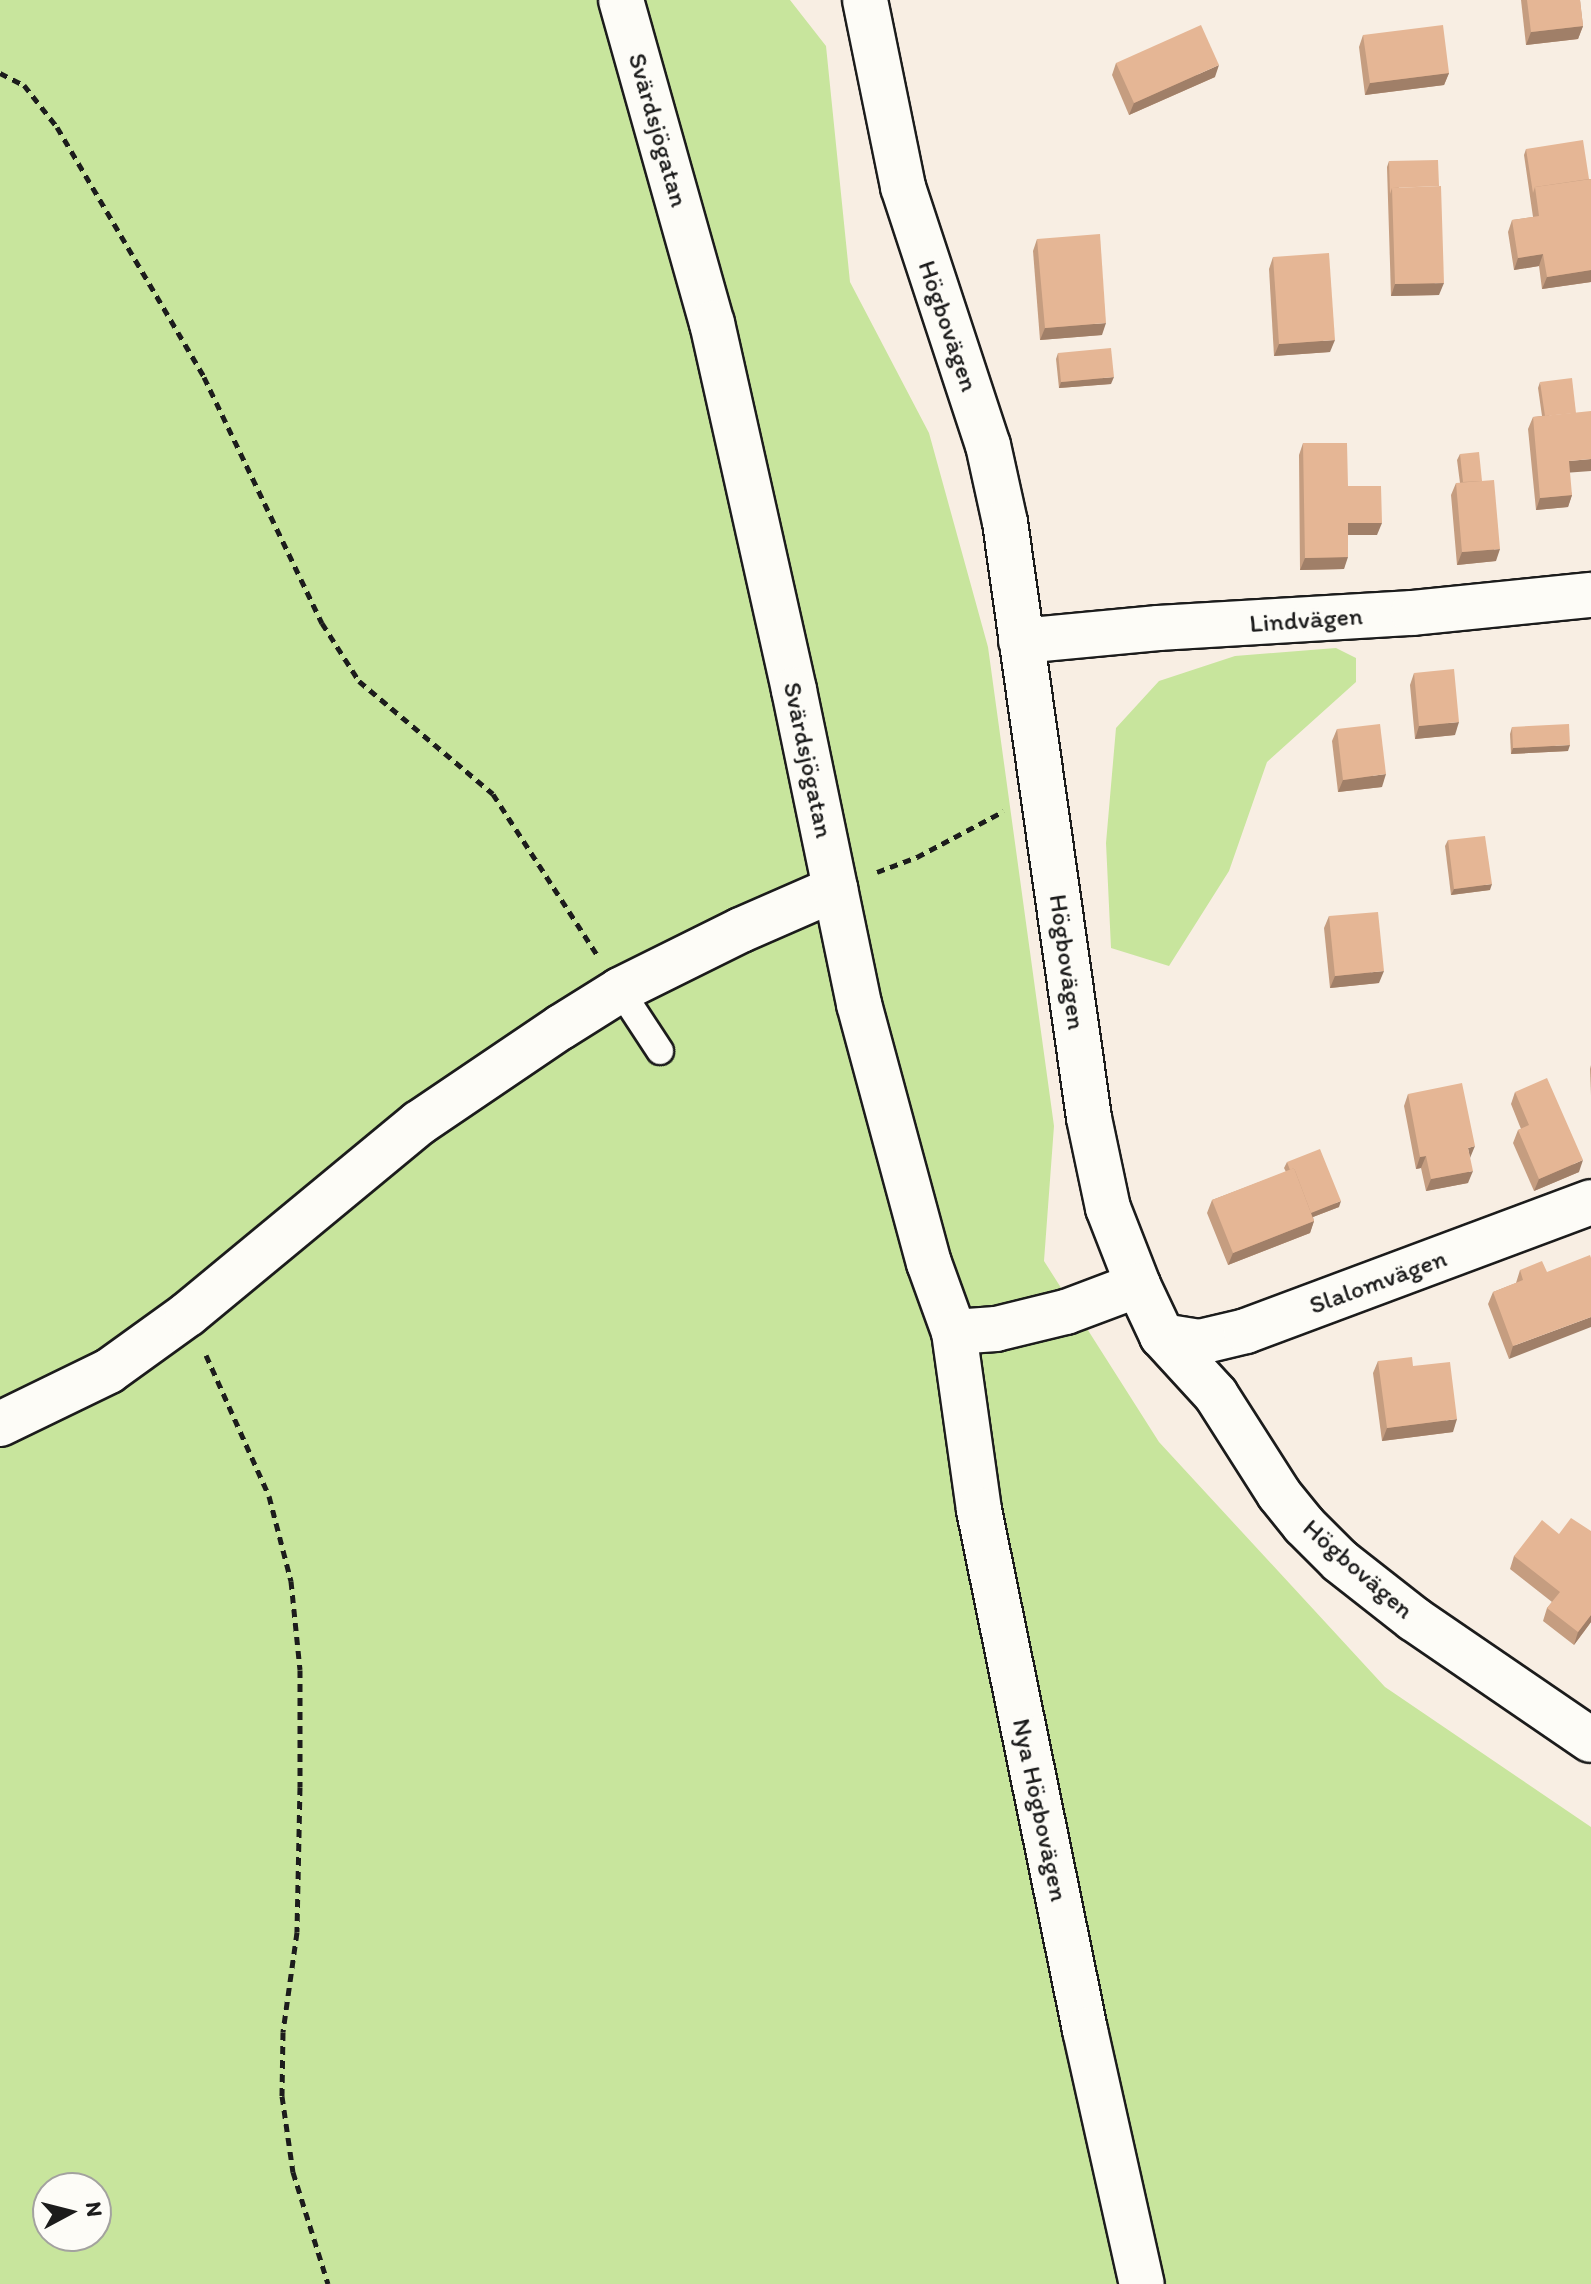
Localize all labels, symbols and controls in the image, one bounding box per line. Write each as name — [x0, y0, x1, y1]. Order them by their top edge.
street label: Svärdsjögatan — [621, 50, 695, 210]
street label: Högbovägen — [911, 256, 985, 396]
street label: Lindvägen — [1248, 600, 1364, 640]
street label: Svärdsjögatan — [776, 679, 840, 841]
street label: Högbovägen — [1042, 892, 1092, 1032]
street label: Slalomvägen — [1305, 1243, 1451, 1321]
street label: Högbovägen — [1296, 1512, 1420, 1626]
street label: Nya Högbovägen — [1005, 1716, 1075, 1904]
north arrow — [32, 2172, 112, 2252]
text: N — [80, 2200, 109, 2218]

